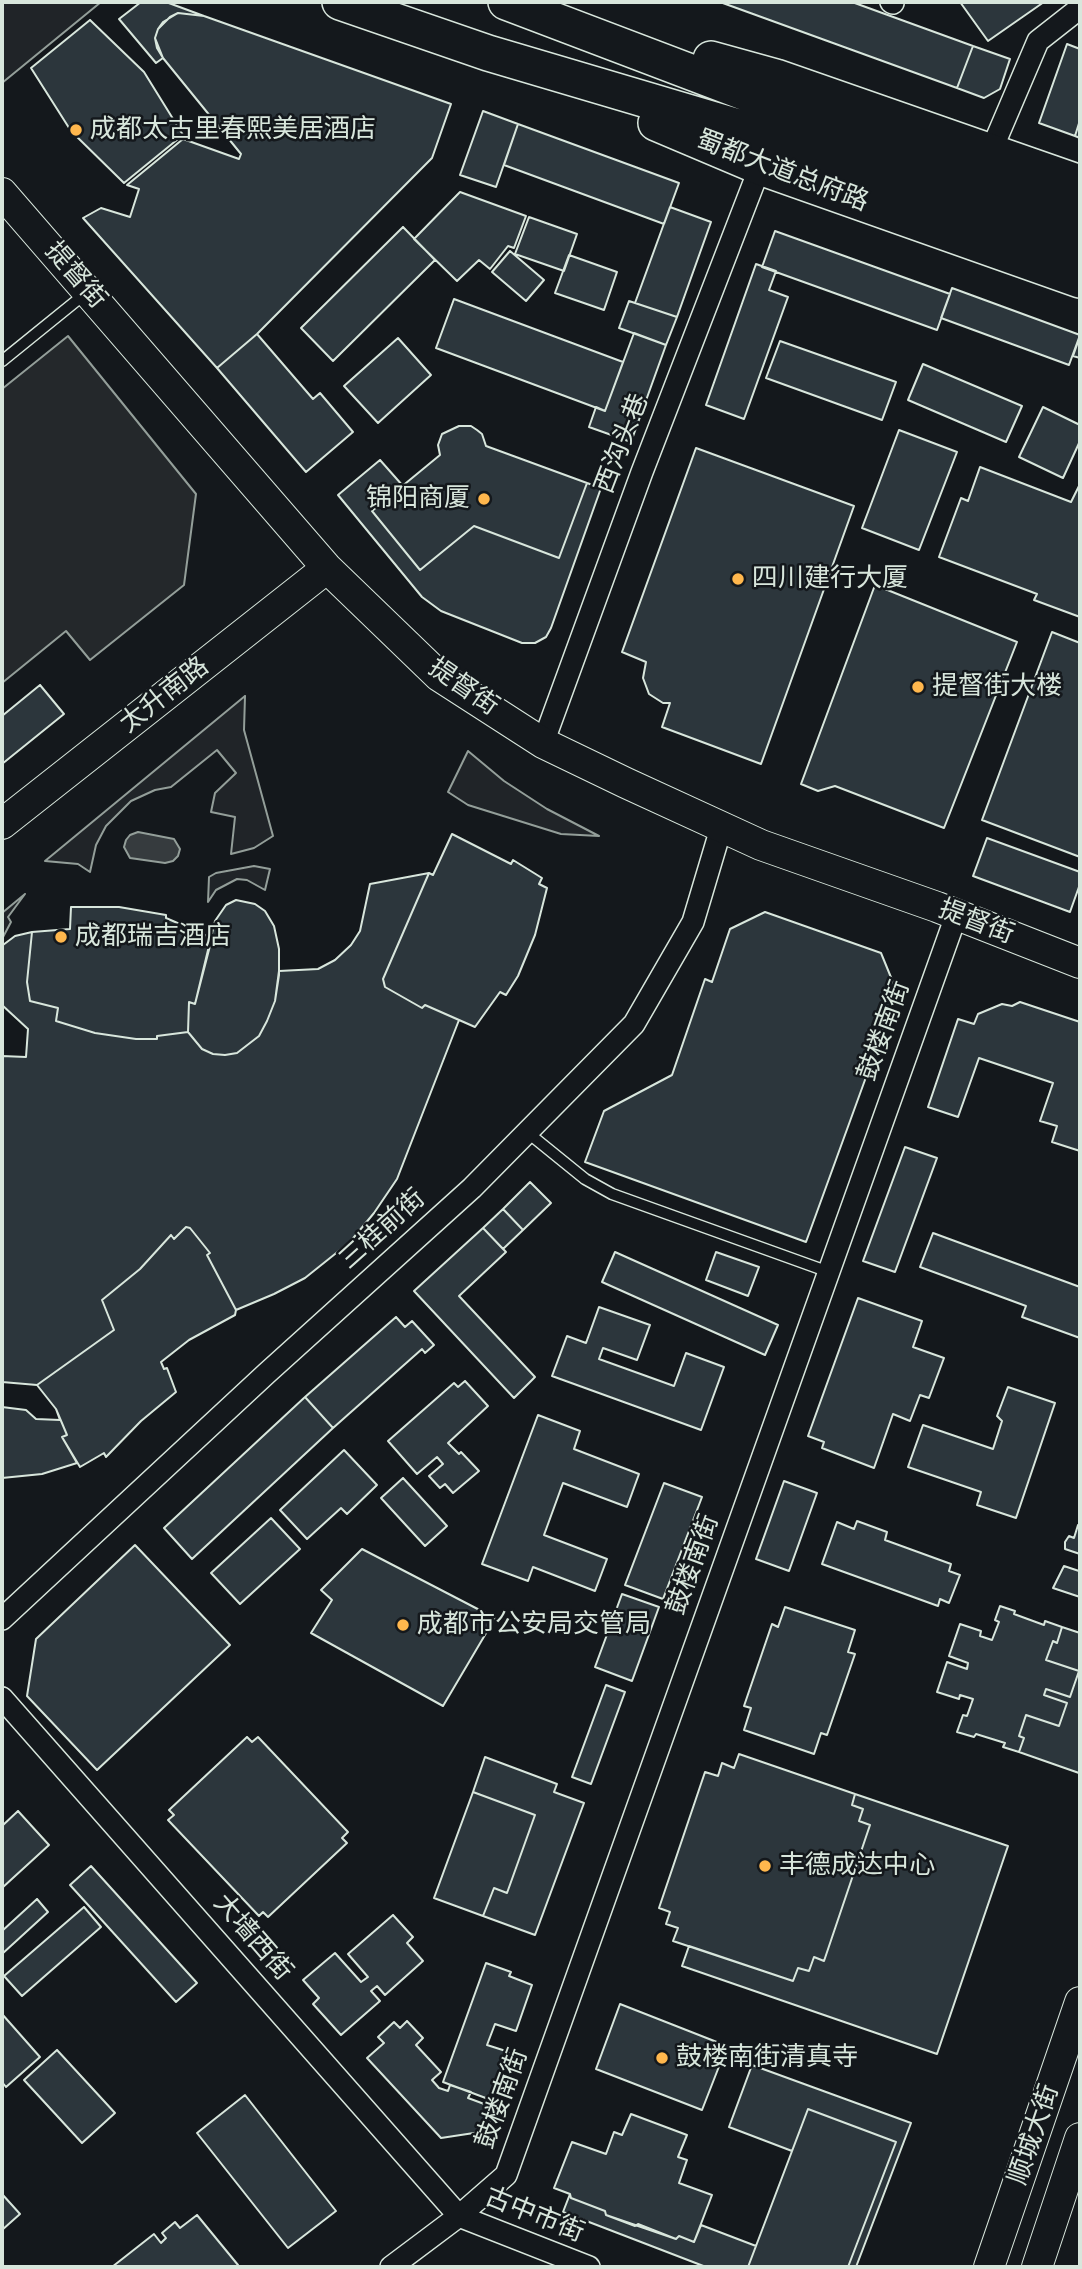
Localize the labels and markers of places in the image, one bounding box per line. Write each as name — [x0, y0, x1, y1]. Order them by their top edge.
place label: 成都太古里春熙美居酒店 — [90, 114, 376, 146]
marker: 成都太古里春熙美居酒店 — [68, 122, 84, 138]
place label: 锦阳商厦 — [366, 483, 470, 515]
marker: 锦阳商厦 — [476, 491, 492, 507]
place label: 四川建行大厦 — [752, 563, 908, 595]
marker: 四川建行大厦 — [730, 571, 746, 587]
place label: 提督街大楼 — [932, 671, 1062, 703]
marker: 提督街大楼 — [910, 679, 926, 695]
place label: 成都瑞吉酒店 — [75, 921, 231, 953]
marker: 成都瑞吉酒店 — [53, 929, 69, 945]
place label: 成都市公安局交管局 — [417, 1609, 651, 1641]
marker: 成都市公安局交管局 — [395, 1617, 411, 1633]
place label: 丰德成达中心 — [779, 1850, 935, 1882]
marker: 丰德成达中心 — [757, 1858, 773, 1874]
place label: 鼓楼南街清真寺 — [676, 2042, 858, 2074]
marker: 鼓楼南街清真寺 — [654, 2050, 670, 2066]

